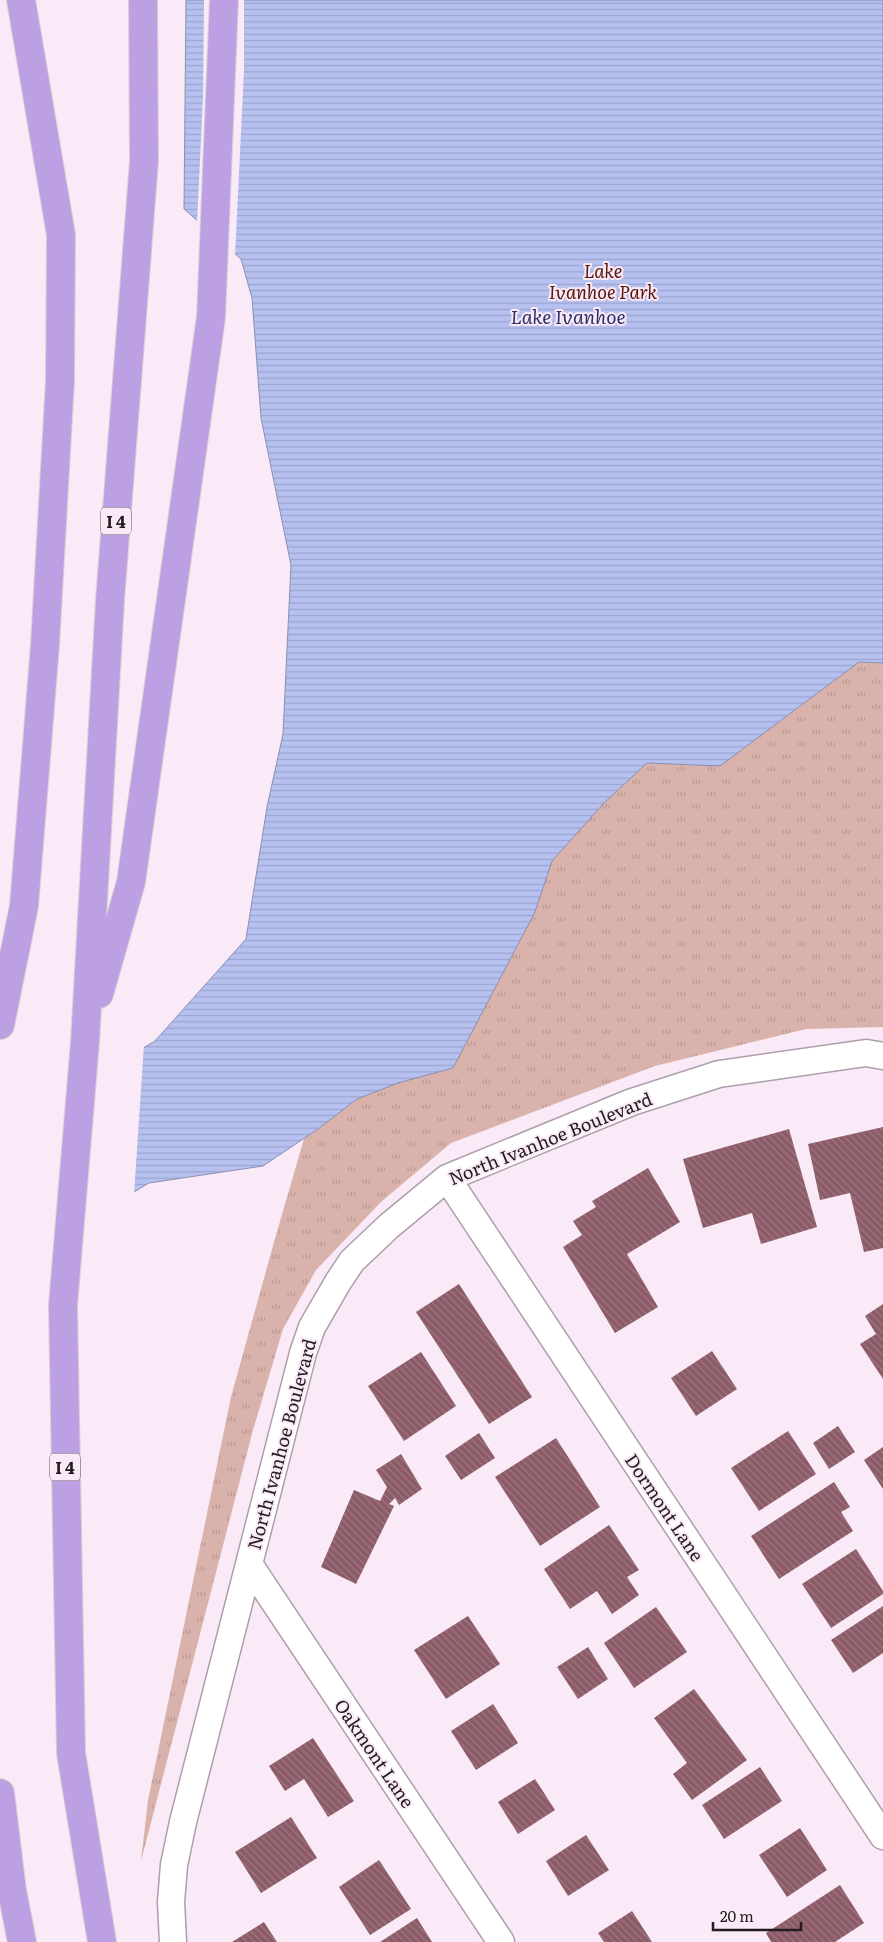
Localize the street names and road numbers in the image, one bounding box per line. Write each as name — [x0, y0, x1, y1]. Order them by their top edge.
road number: I 4 — [101, 508, 131, 534]
street label: North Ivanhoe Boulevard — [444, 1085, 656, 1191]
street label: North Ivanhoe Boulevard — [240, 1335, 322, 1553]
street label: Dormont Lane — [619, 1448, 711, 1566]
road number: I 4 — [50, 1454, 80, 1480]
street label: Oakmont Lane — [328, 1693, 422, 1813]

